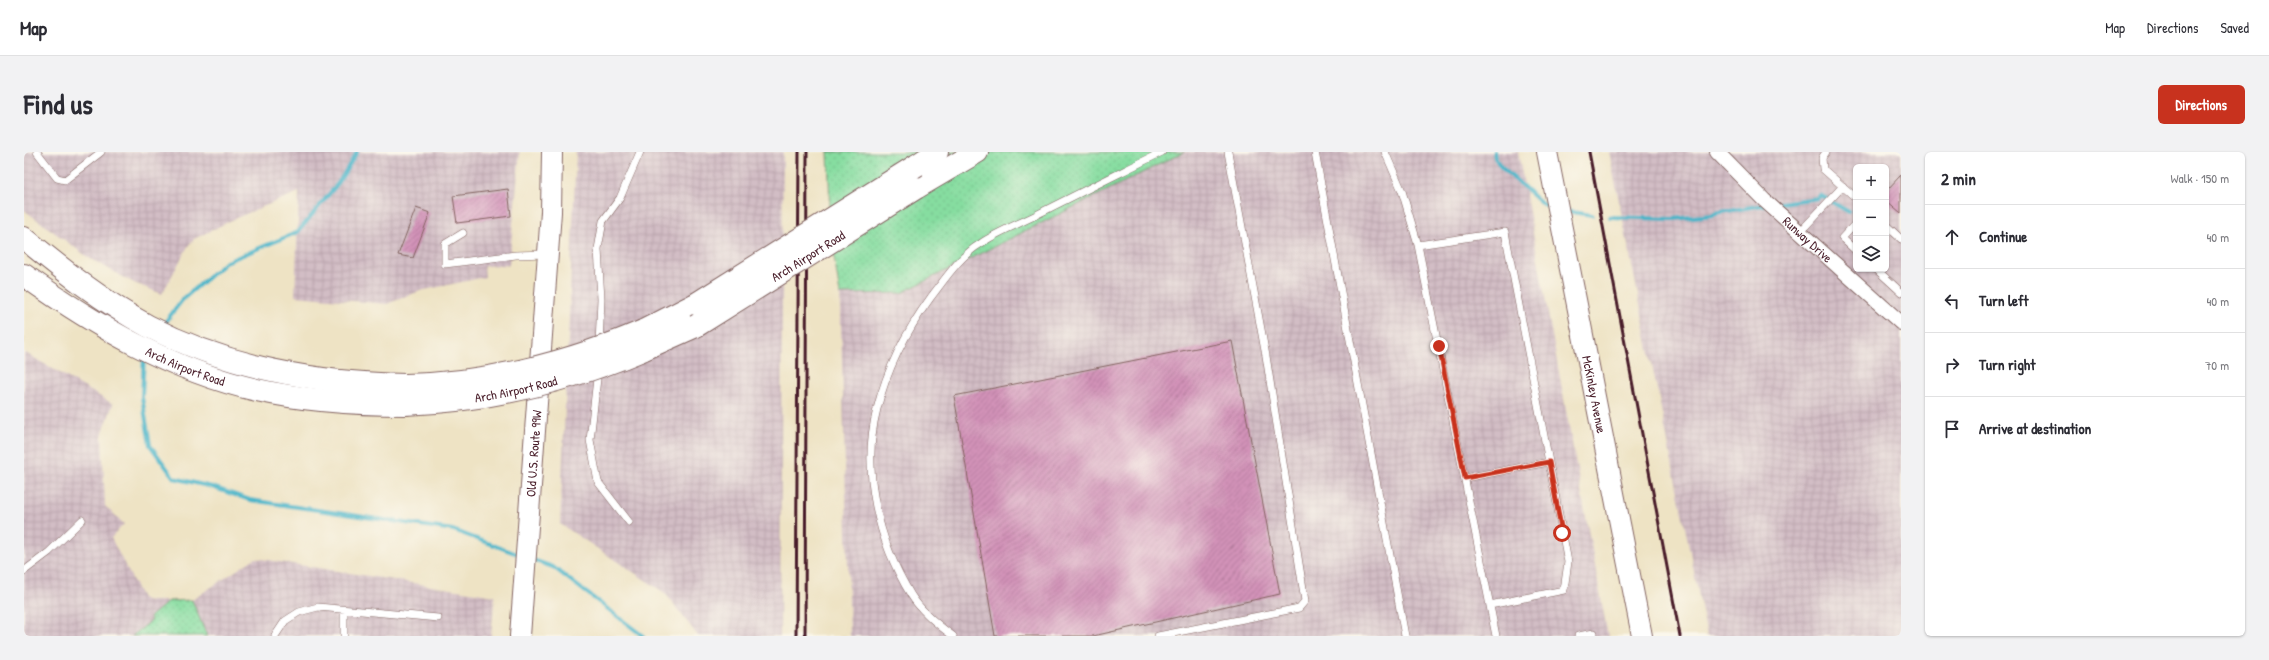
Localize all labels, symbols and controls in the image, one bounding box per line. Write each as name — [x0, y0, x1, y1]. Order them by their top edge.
text: Map — [20, 15, 47, 41]
text: Map — [2105, 18, 2125, 37]
text: Directions — [2147, 18, 2198, 37]
text: Saved — [2220, 18, 2249, 37]
text: Find us — [24, 85, 93, 123]
button: Directions — [2158, 85, 2245, 124]
map controls — [1853, 164, 1889, 272]
button: + — [1853, 164, 1889, 200]
text: 2 min — [1941, 167, 1976, 190]
text: Walk · 150 m — [2171, 169, 2229, 187]
button: − — [1853, 200, 1889, 236]
street label: Runway Drive — [1779, 212, 1837, 266]
street label: Arch Airport Road — [768, 226, 848, 286]
icon: ahead — [1941, 226, 1963, 248]
text: Continue — [1979, 226, 2027, 247]
text: 40 m — [2206, 228, 2229, 246]
button: layers — [1853, 236, 1889, 272]
icon: left — [1941, 290, 1963, 312]
text: Turn left — [1979, 290, 2029, 311]
text: 40 m — [2206, 292, 2229, 310]
route end — [1430, 337, 1448, 355]
street label: Arch Airport Road — [143, 342, 227, 390]
street label: McKinley Avenue — [1578, 354, 1611, 435]
icon: right — [1941, 354, 1963, 376]
text: Turn right — [1979, 354, 2035, 375]
text: 70 m — [2205, 356, 2229, 374]
street label: Arch Airport Road — [473, 371, 559, 406]
street label: Old U.S. Route 99W — [521, 409, 545, 498]
icon: arrive — [1941, 418, 1963, 440]
text: Arrive at destination — [1979, 418, 2091, 439]
route start — [1553, 524, 1571, 542]

